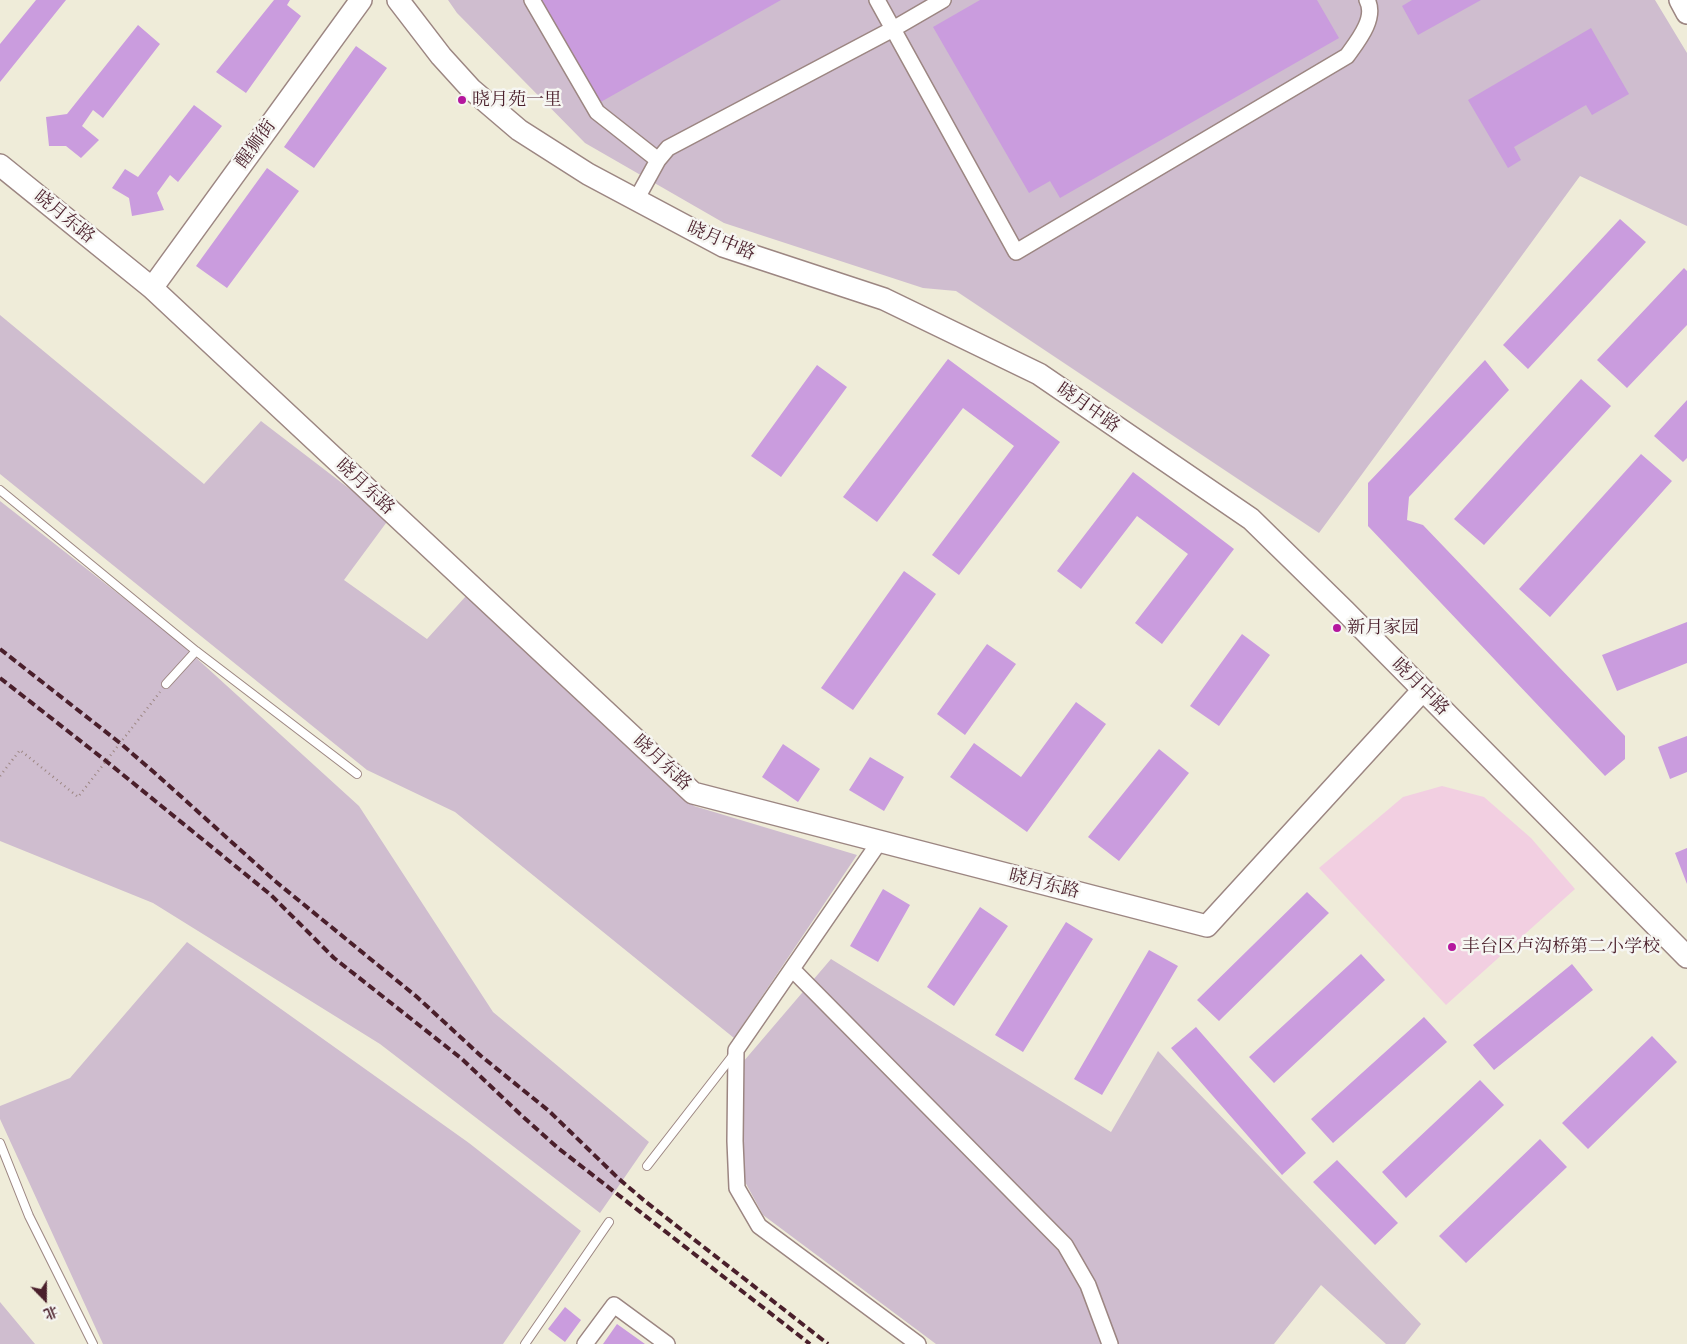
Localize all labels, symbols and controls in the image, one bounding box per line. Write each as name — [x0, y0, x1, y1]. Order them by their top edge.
place label: 晓月苑一里 — [472, 89, 562, 111]
marker: 晓月苑一里 — [456, 94, 468, 106]
street label: 醒狮街 — [231, 116, 281, 172]
street label: 晓月东路 — [29, 186, 99, 248]
street label: 晓月中路 — [684, 217, 758, 265]
street label: 晓月中路 — [1052, 379, 1124, 437]
street label: 晓月东路 — [331, 455, 399, 519]
place label: 新月家园 — [1347, 617, 1419, 639]
marker: 新月家园 — [1331, 622, 1343, 634]
street label: 晓月中路 — [1387, 654, 1453, 720]
street label: 晓月东路 — [628, 731, 696, 795]
street label: 晓月东路 — [1006, 865, 1082, 903]
place label: 丰台区卢沟桥第二小学校 — [1462, 936, 1660, 958]
marker: 丰台区卢沟桥第二小学校 — [1446, 941, 1458, 953]
north arrow — [20, 1274, 70, 1324]
text: 北 — [41, 1302, 60, 1324]

